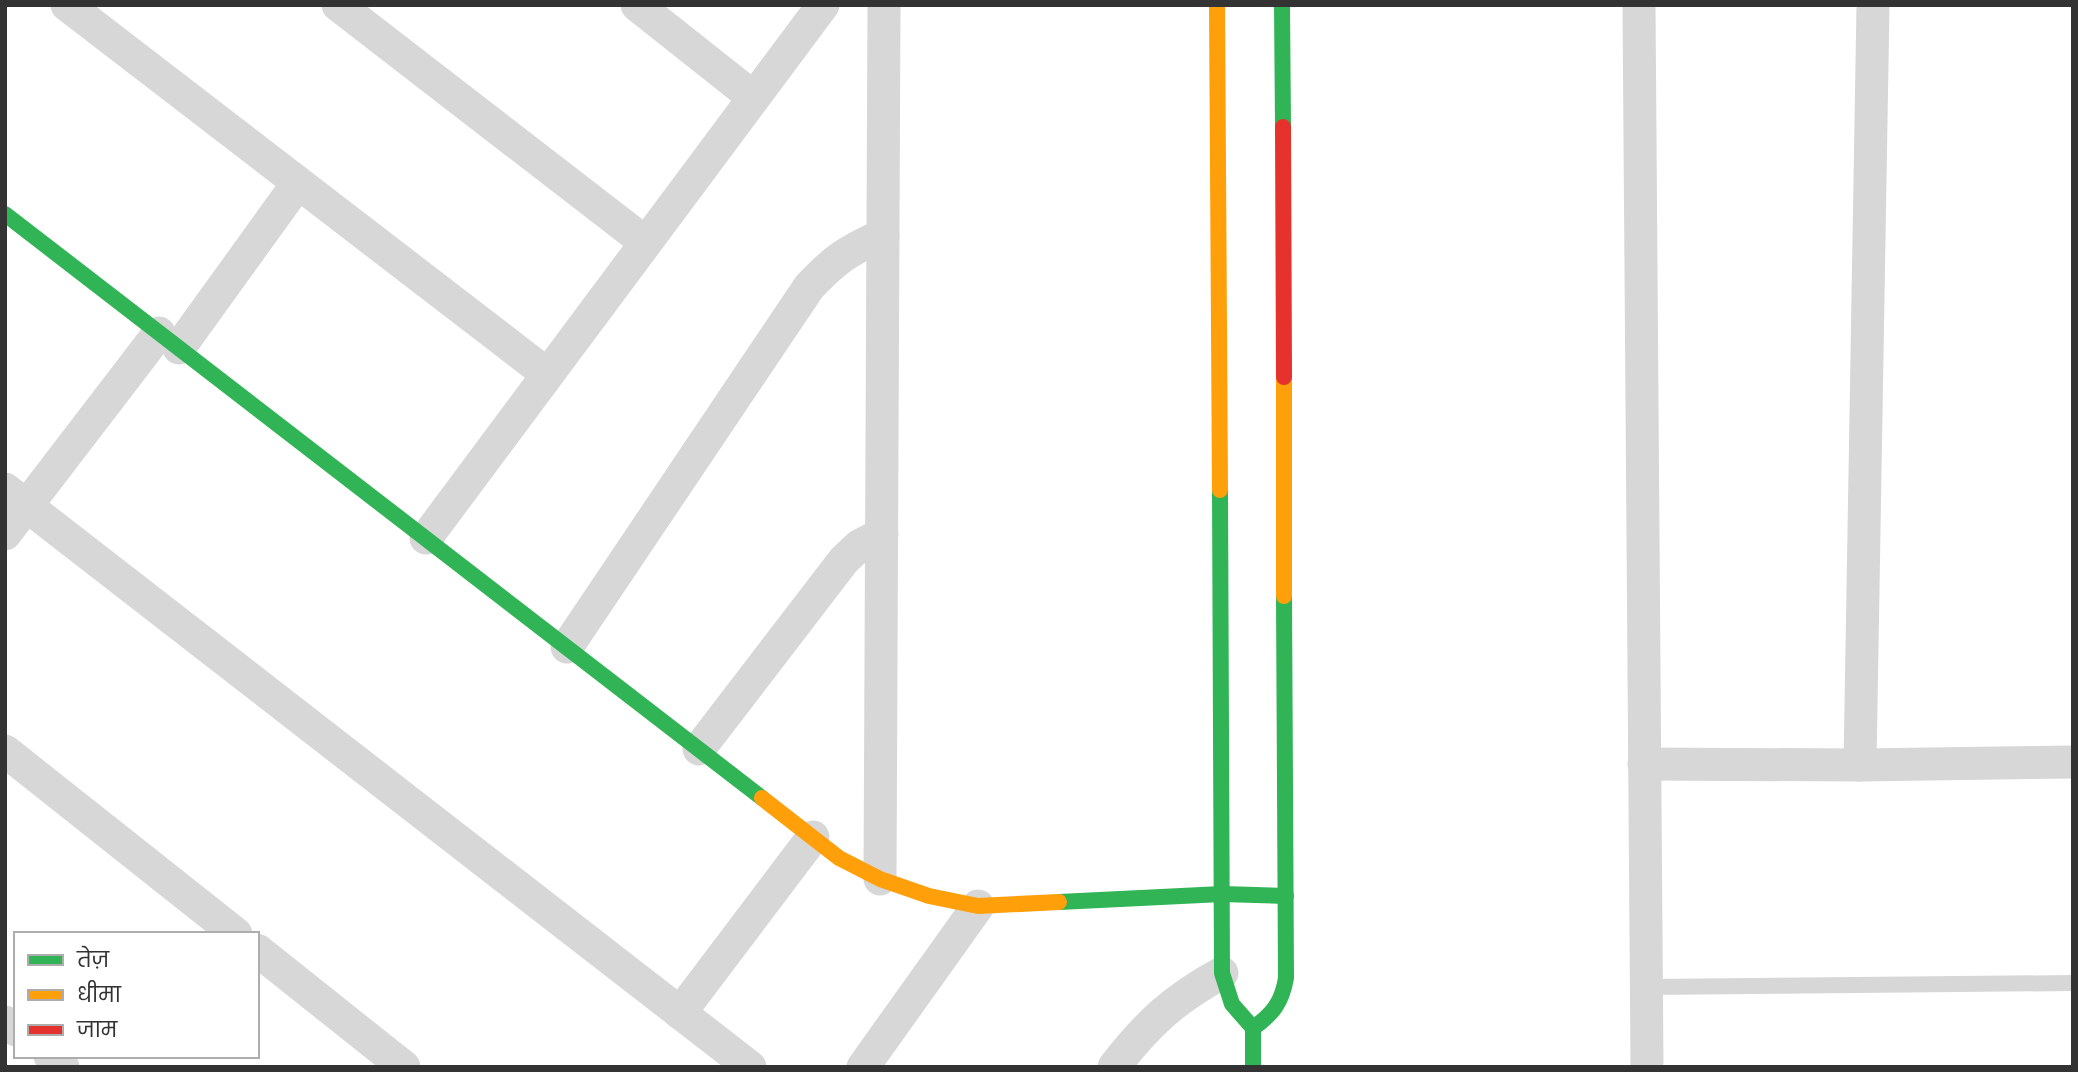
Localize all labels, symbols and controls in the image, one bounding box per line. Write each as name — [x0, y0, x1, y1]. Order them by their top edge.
legend — [14, 932, 259, 1058]
text: तेज़ — [76, 945, 111, 974]
text: धीमा — [77, 980, 122, 1009]
text: जाम — [76, 1015, 119, 1044]

